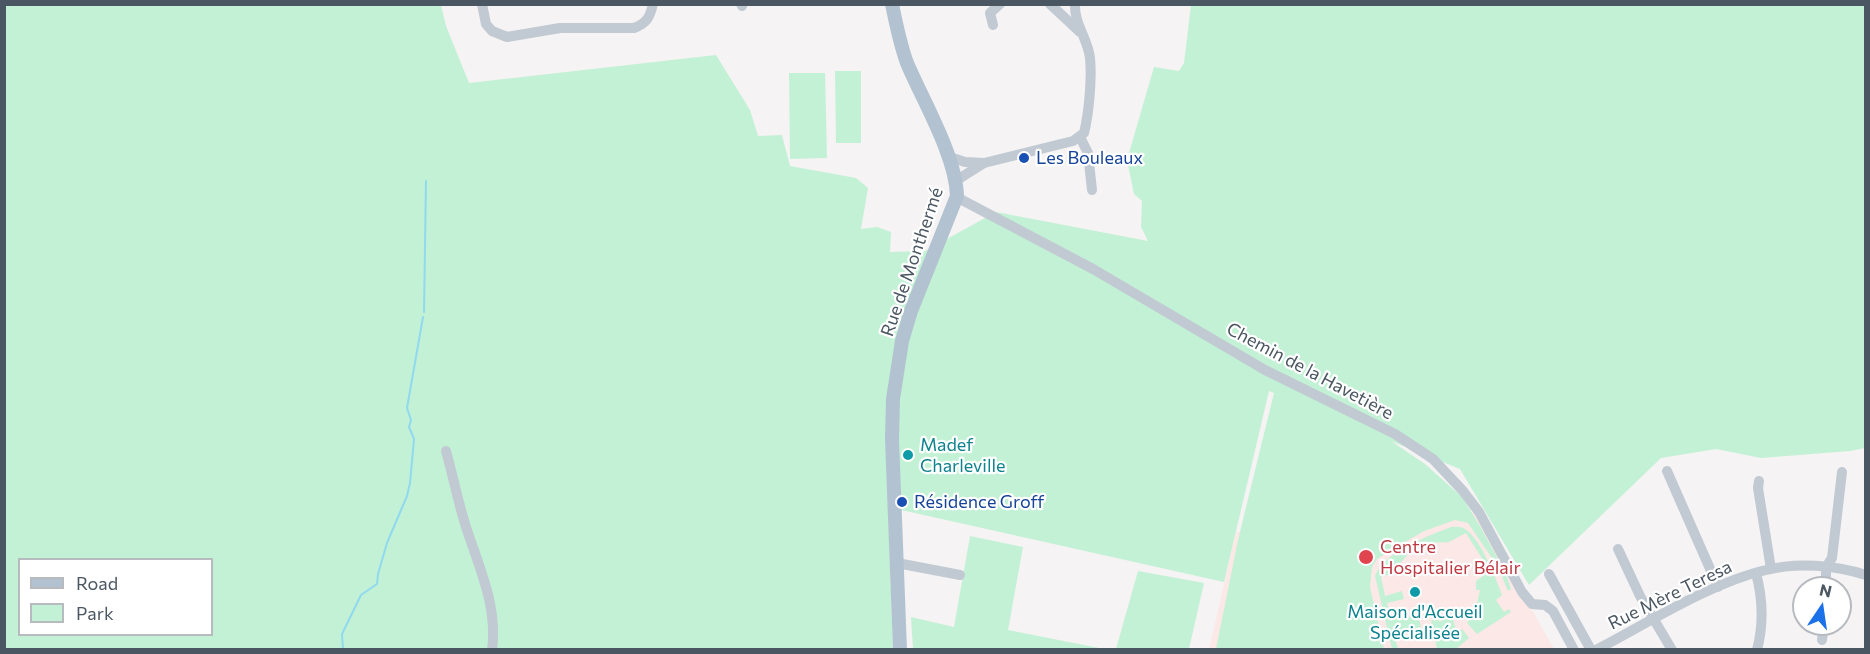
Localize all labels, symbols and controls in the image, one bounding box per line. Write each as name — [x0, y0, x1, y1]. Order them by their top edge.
place label: Les Bouleaux — [1036, 147, 1143, 169]
marker: Les Bouleaux — [1017, 151, 1031, 165]
street label: Rue de Monthermé — [876, 185, 948, 339]
street label: Chemin de la Havetière — [1223, 318, 1397, 424]
place label: Madef Charleville — [920, 434, 1006, 476]
marker: Madef Charleville — [901, 448, 915, 462]
place label: Résidence Groff — [914, 491, 1044, 513]
marker: Résidence Groff — [895, 495, 909, 509]
place label: Centre Hospitalier Bélair — [1380, 536, 1521, 578]
marker: Centre Hospitalier Bélair — [1357, 548, 1375, 566]
street label: Rue Mère Teresa — [1605, 556, 1735, 634]
legend — [18, 558, 213, 636]
text: Road — [76, 572, 118, 594]
north arrow — [1792, 576, 1852, 636]
text: N — [1818, 579, 1834, 601]
marker: Maison d'Accueil Spécialisée — [1408, 585, 1422, 599]
place label: Maison d'Accueil Spécialisée — [1347, 601, 1483, 644]
text: Park — [76, 602, 114, 624]

